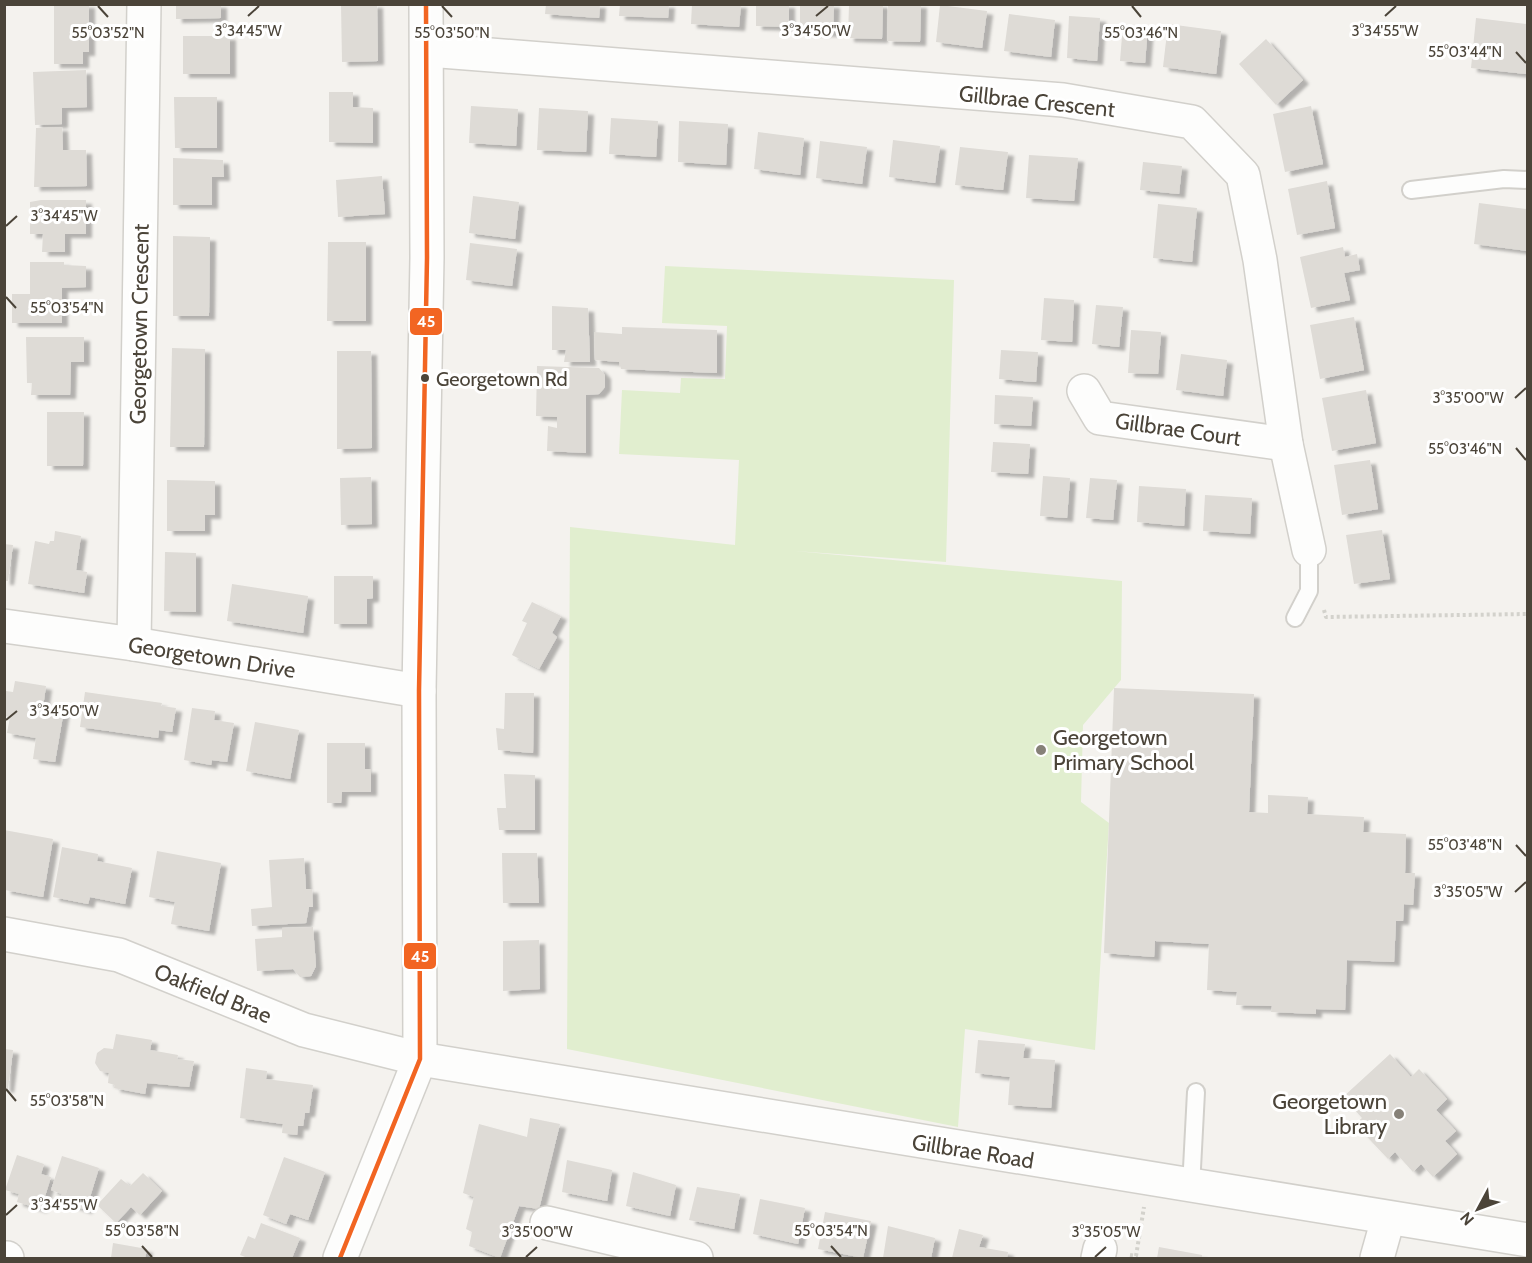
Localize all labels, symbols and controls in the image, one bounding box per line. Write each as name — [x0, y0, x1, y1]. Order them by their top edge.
text: 3°34'45"W — [214, 22, 282, 40]
text: 3°34'50"W — [781, 22, 851, 40]
text: 3°34'55"W — [1352, 22, 1419, 40]
text: 55°03'52"N — [71, 24, 145, 42]
text: 55°03'50"N — [414, 24, 490, 42]
text: 55°03'46"N — [1104, 24, 1178, 42]
text: 55°03'44"N — [1428, 43, 1502, 61]
street label: Gillbrae Crescent — [958, 80, 1117, 123]
text: 3°34'45"W — [30, 207, 98, 225]
street label: Georgetown Crescent — [124, 223, 155, 425]
text: 55°03'54"N — [30, 299, 104, 317]
line badge: 45 — [409, 307, 443, 336]
text: 45 — [417, 312, 435, 331]
place label: Georgetown Rd — [436, 367, 568, 391]
marker: Georgetown Rd — [419, 372, 431, 384]
text: 3°35'00"W — [1432, 389, 1504, 407]
street label: Gillbrae Court — [1113, 407, 1243, 452]
text: 55°03'46"N — [1428, 440, 1502, 458]
street label: Georgetown Drive — [126, 631, 297, 684]
text: 3°34'50"W — [29, 702, 99, 720]
place label: Georgetown Primary School — [1053, 724, 1195, 776]
marker: Georgetown Primary School — [1034, 743, 1048, 757]
text: 55°03'48"N — [1428, 836, 1502, 854]
text: 3°35'05"W — [1434, 883, 1503, 901]
line badge: 45 — [403, 942, 437, 970]
text: 45 — [411, 947, 429, 966]
street label: Oakfield Brae — [150, 958, 275, 1029]
place label: Georgetown Library — [1272, 1088, 1387, 1140]
text: 55°03'58"N — [30, 1092, 104, 1110]
marker: Georgetown Library — [1392, 1107, 1406, 1121]
street label: Gillbrae Road — [910, 1129, 1036, 1174]
north arrow — [1448, 1179, 1508, 1239]
text: 3°34'55"W — [31, 1196, 98, 1214]
text: N — [1456, 1208, 1478, 1229]
text: 55°03'58"N — [105, 1222, 179, 1240]
text: 55°03'54"N — [794, 1222, 868, 1240]
text: 3°35'00"W — [501, 1223, 573, 1241]
text: 3°35'05"W — [1072, 1223, 1141, 1241]

